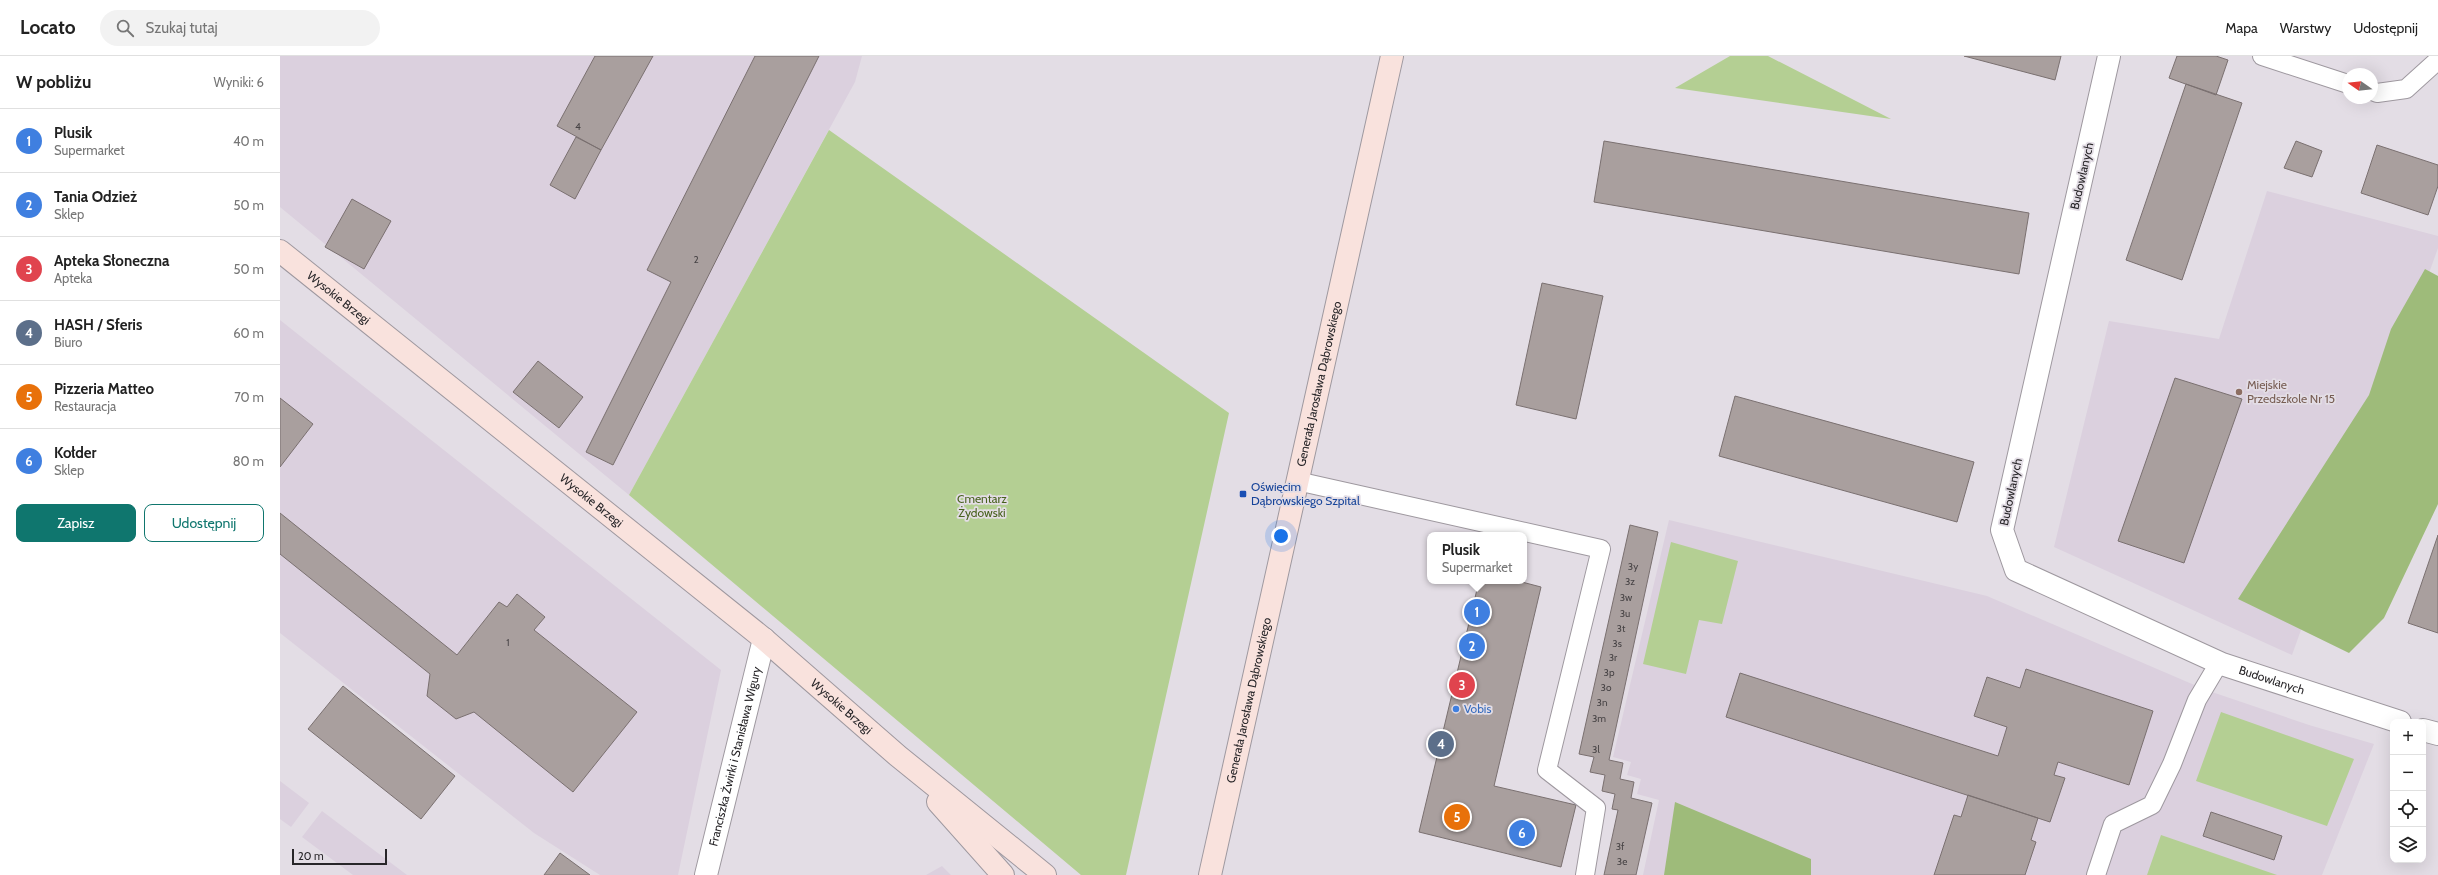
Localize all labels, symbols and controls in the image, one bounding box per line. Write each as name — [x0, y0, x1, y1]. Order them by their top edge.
search box — [100, 10, 380, 46]
text: Locato — [20, 16, 76, 39]
icon: search — [114, 17, 136, 39]
text: Szukaj tutaj — [146, 19, 218, 37]
text: Mapa — [2225, 19, 2258, 37]
text: Warstwy — [2280, 19, 2331, 37]
text: Udostępnij — [2353, 19, 2418, 37]
north arrow — [2342, 68, 2378, 104]
text: W pobliżu — [16, 72, 91, 92]
text: Wyniki: 6 — [214, 74, 264, 90]
house number: 4 — [575, 120, 581, 133]
text: Plusik — [54, 124, 92, 142]
text: 1 — [27, 133, 31, 149]
text: 40 m — [233, 133, 264, 149]
street label: Budowlanych — [2067, 141, 2097, 211]
text: Supermarket — [54, 142, 125, 158]
text: Tania Odzież — [54, 188, 137, 206]
text: 2 — [26, 197, 32, 213]
text: 50 m — [234, 197, 264, 213]
text: Sklep — [54, 206, 84, 222]
text: Apteka Słoneczna — [54, 252, 170, 270]
house number: 2 — [693, 253, 699, 266]
text: 3 — [25, 261, 33, 277]
text: 50 m — [234, 261, 264, 277]
street label: Wysokie Brzegi — [304, 268, 374, 327]
text: Apteka — [54, 270, 92, 286]
street label: Generała Jarosława Dąbrowskiego — [1293, 299, 1344, 468]
text: HASH / Sferis — [54, 316, 142, 334]
text: 4 — [25, 325, 33, 341]
text: 60 m — [233, 325, 264, 341]
text: Biuro — [54, 334, 82, 350]
place label: Miejskie Przedszkole Nr 15 — [2247, 377, 2335, 406]
text: Pizzeria Matteo — [54, 380, 154, 398]
marker: Miejskie Przedszkole Nr 15 — [2234, 387, 2244, 397]
text: 5 — [26, 389, 32, 405]
text: 70 m — [234, 389, 264, 405]
text: Restauracja — [54, 398, 116, 414]
text: Kołder — [54, 444, 97, 462]
text: 6 — [25, 453, 33, 469]
text: 80 m — [233, 453, 264, 469]
street label: Budowlanych — [1996, 457, 2025, 527]
text: Sklep — [54, 462, 84, 478]
street label: Wysokie Brzegi — [557, 470, 626, 530]
place label: Oświęcim Dąbrowskiego Szpital — [1251, 479, 1360, 508]
marker: Oświęcim Dąbrowskiego Szpital — [1238, 489, 1248, 499]
park label: Cmentarz Żydowski — [957, 491, 1007, 520]
button: Zapisz — [16, 504, 136, 542]
button: Udostępnij — [144, 504, 264, 542]
your location — [1271, 526, 1291, 546]
popup — [1427, 532, 1527, 584]
text: Plusik — [1442, 541, 1480, 559]
text: Supermarket — [1442, 559, 1512, 575]
house number: 3y — [1628, 560, 1638, 573]
house number: 3z — [1625, 575, 1635, 588]
house number: 3w — [1620, 591, 1633, 604]
pin: 1 — [1464, 597, 1490, 627]
house number: 3u — [1620, 607, 1630, 620]
street label: Generała Jarosława Dąbrowskiego — [1223, 616, 1274, 784]
house number: 3t — [1617, 622, 1626, 635]
pin: 2 — [1459, 631, 1485, 661]
house number: 1 — [506, 636, 510, 649]
house number: 3s — [1612, 637, 1622, 650]
house number: 3r — [1609, 651, 1618, 664]
street label: Budowlanych — [2237, 662, 2307, 697]
street label: Franciszka Żwirki i Stanisława Wigury — [705, 665, 764, 848]
house number: 3p — [1604, 666, 1615, 679]
pin: 3 — [1449, 670, 1475, 700]
street label: Wysokie Brzegi — [808, 675, 876, 737]
house number: 3o — [1601, 681, 1612, 694]
house number: 3n — [1596, 696, 1608, 709]
place label: Vobis — [1464, 701, 1491, 716]
marker: Vobis — [1451, 704, 1461, 714]
house number: 3m — [1592, 712, 1606, 725]
map controls — [2390, 719, 2426, 863]
button: + — [2390, 719, 2426, 755]
pin: 4 — [1428, 729, 1454, 759]
house number: 3l — [1592, 743, 1601, 756]
button: − — [2390, 755, 2426, 791]
button: locate — [2390, 791, 2426, 827]
pin: 5 — [1444, 802, 1470, 832]
pin: 6 — [1509, 818, 1535, 848]
button: layers — [2390, 827, 2426, 863]
house number: 3f — [1616, 840, 1625, 853]
scale bar — [292, 847, 387, 866]
text: 20 m — [298, 849, 324, 863]
house number: 3e — [1617, 855, 1627, 868]

